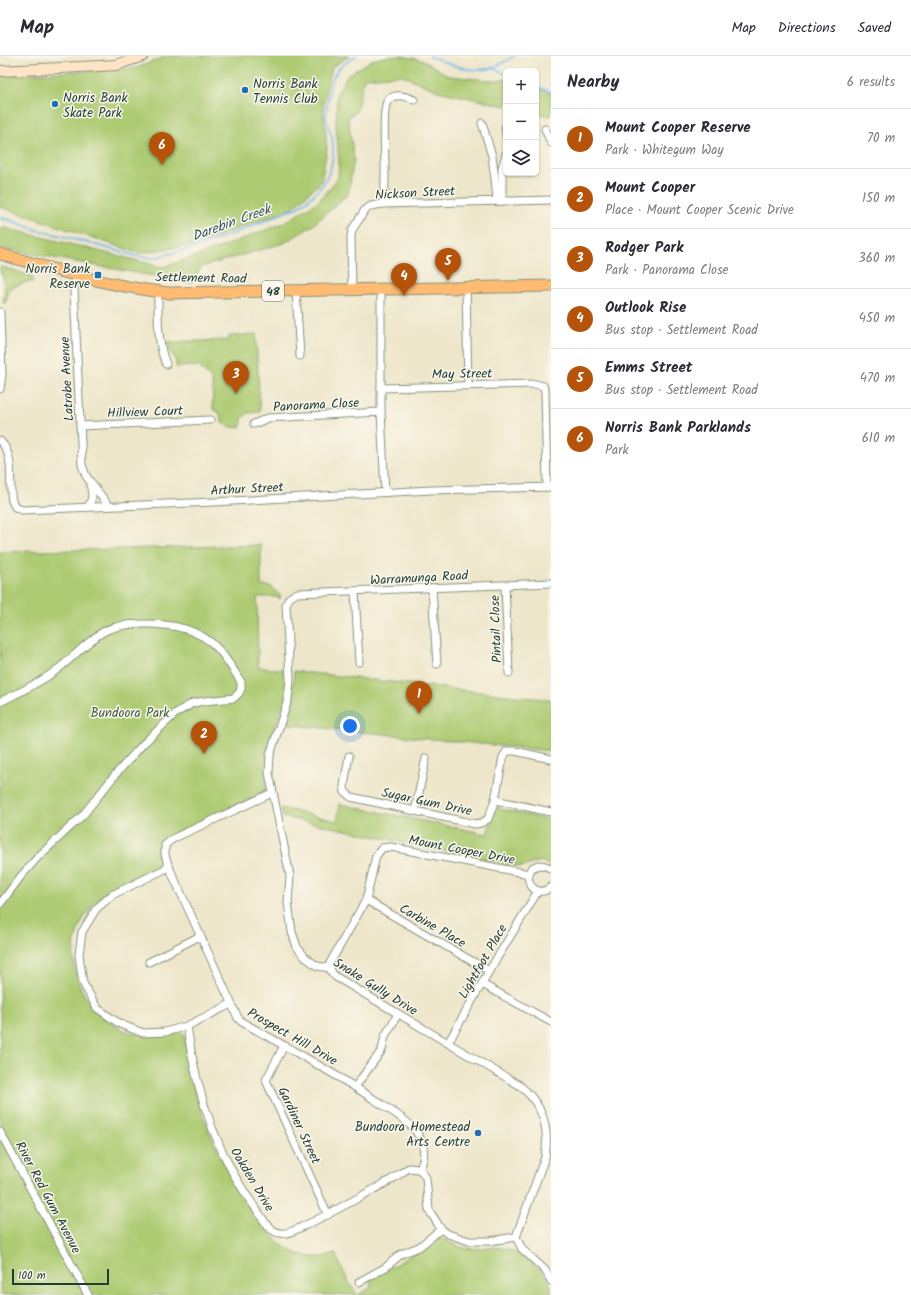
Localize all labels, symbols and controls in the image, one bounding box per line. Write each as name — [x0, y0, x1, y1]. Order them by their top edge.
text: Map — [20, 13, 54, 43]
text: Map — [731, 17, 756, 39]
text: Directions — [778, 17, 836, 39]
text: Saved — [858, 17, 891, 39]
map controls — [503, 68, 539, 176]
button: + — [503, 68, 539, 104]
text: Nearby — [567, 69, 619, 96]
text: 6 results — [847, 72, 895, 93]
place label: Norris Bank Tennis Club — [253, 74, 318, 110]
marker: Norris Bank Tennis Club — [240, 85, 250, 95]
place label: Norris Bank Skate Park — [63, 88, 128, 124]
marker: Norris Bank Skate Park — [50, 99, 60, 109]
button: − — [503, 104, 539, 140]
text: Mount Cooper Reserve — [605, 116, 751, 140]
text: 1 — [578, 128, 582, 149]
text: 70 m — [867, 128, 895, 149]
pin: 6 — [149, 132, 175, 165]
button: layers — [503, 140, 539, 176]
text: Park · Whitegum Way — [605, 140, 724, 161]
text: Mount Cooper — [605, 176, 695, 200]
street label: Nickson Street — [374, 181, 457, 206]
text: 2 — [576, 188, 584, 209]
text: 150 m — [862, 188, 895, 209]
water label: Darebin Creek — [189, 198, 276, 247]
text: Place · Mount Cooper Scenic Drive — [605, 200, 794, 221]
text: Rodger Park — [605, 236, 683, 260]
pin: 5 — [435, 248, 461, 281]
text: 3 — [576, 248, 584, 269]
text: 360 m — [858, 248, 895, 269]
place label: Norris Bank Reserve — [25, 259, 91, 295]
text: Park · Panorama Close — [605, 260, 728, 281]
pin: 4 — [391, 263, 417, 296]
street label: Settlement Road — [155, 267, 247, 290]
marker: Norris Bank Reserve — [93, 270, 103, 280]
road number: 48 — [262, 281, 284, 301]
text: Outlook Rise — [605, 296, 686, 320]
text: 4 — [576, 308, 584, 329]
text: 450 m — [859, 308, 895, 329]
text: Bus stop · Settlement Road — [605, 320, 758, 341]
street label: Latrobe Avenue — [55, 336, 80, 422]
text: Emms Street — [605, 356, 693, 380]
pin: 3 — [223, 361, 249, 394]
street label: May Street — [432, 363, 493, 386]
text: 5 — [577, 368, 583, 389]
text: 470 m — [860, 368, 895, 389]
text: Bus stop · Settlement Road — [605, 380, 758, 401]
street label: Panorama Close — [272, 393, 360, 418]
street label: Hillview Court — [107, 401, 184, 424]
text: Norris Bank Parklands — [605, 416, 751, 440]
text: 6 — [576, 428, 584, 449]
text: 610 m — [862, 428, 895, 449]
text: Park — [605, 440, 629, 461]
street label: Arthur Street — [210, 477, 285, 502]
street label: Warramunga Road — [370, 565, 469, 592]
street label: Pintail Close — [485, 594, 508, 663]
pin: 1 — [406, 681, 432, 714]
park label: Bundoora Park — [91, 703, 170, 724]
your location — [340, 716, 360, 736]
pin: 2 — [191, 721, 217, 754]
street label: Sugar Gum Drive — [380, 783, 474, 822]
street label: Mount Cooper Drive — [407, 830, 517, 871]
street label: Carbine Place — [395, 899, 470, 954]
street label: Lightfoot Place — [453, 920, 513, 1003]
street label: Snake Gully Drive — [329, 953, 422, 1022]
street label: Prospect Hill Drive — [243, 1003, 342, 1072]
street label: Gardiner Street — [272, 1083, 326, 1169]
place label: Bundoora Homestead Arts Centre — [355, 1117, 470, 1153]
marker: Bundoora Homestead Arts Centre — [473, 1128, 483, 1138]
street label: River Red Gum Avenue — [9, 1138, 86, 1258]
street label: Oakden Drive — [224, 1144, 279, 1216]
scale bar — [12, 1267, 109, 1286]
text: 100 m — [18, 1267, 46, 1285]

